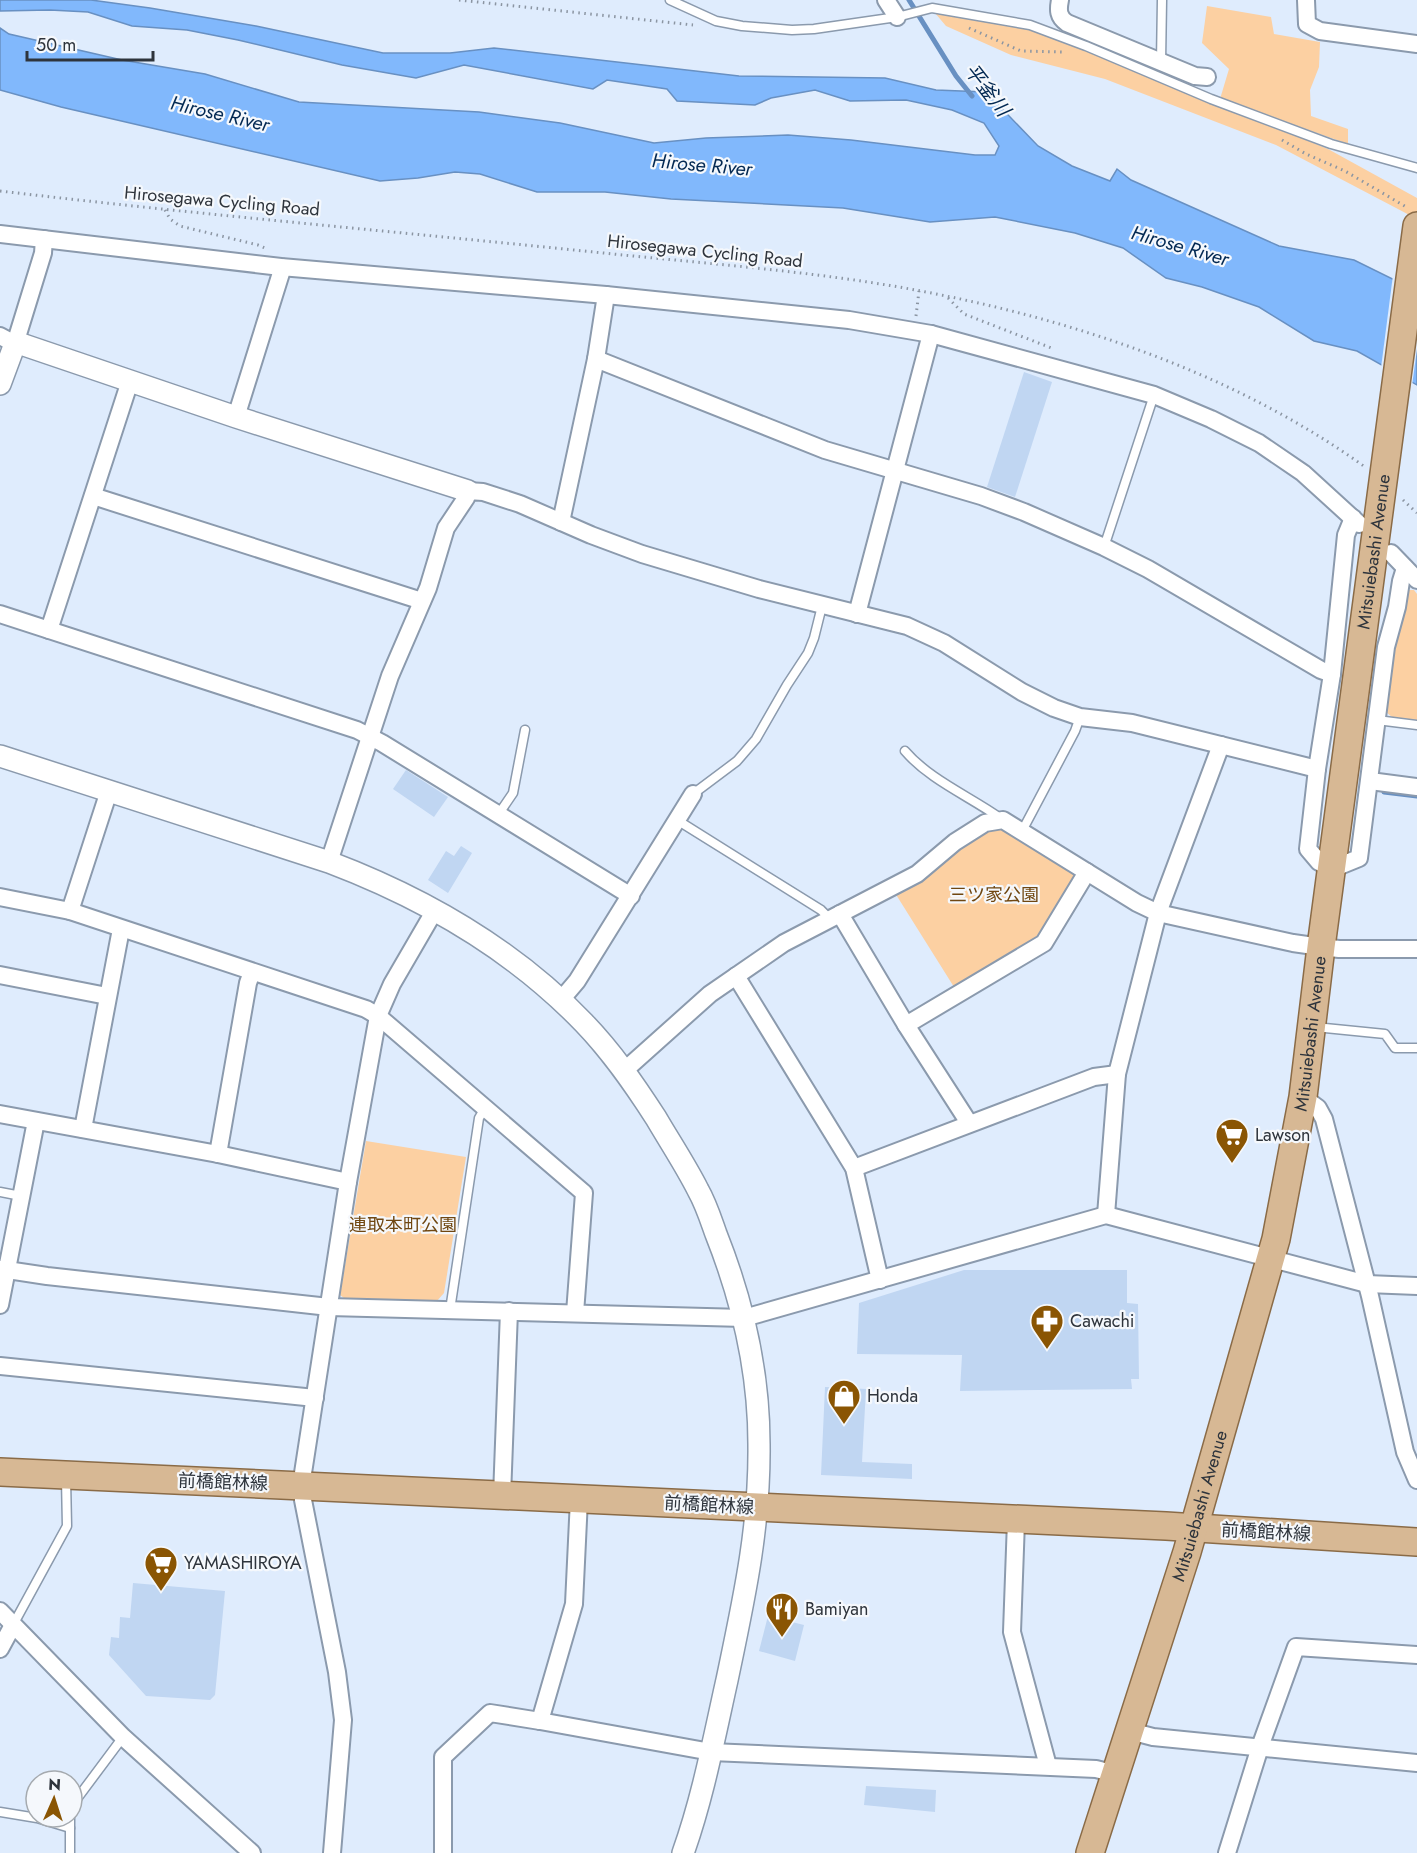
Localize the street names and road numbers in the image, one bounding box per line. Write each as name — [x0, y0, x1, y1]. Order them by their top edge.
street label: Hirosegawa Cycling Road — [123, 179, 321, 223]
street label: Hirosegawa Cycling Road — [606, 228, 804, 274]
street label: Mitsuiebashi Avenue — [1350, 473, 1397, 631]
street label: Mitsuiebashi Avenue — [1288, 955, 1333, 1113]
street label: Mitsuiebashi Avenue — [1165, 1427, 1234, 1585]
street label: 前橋館林線 — [178, 1467, 268, 1497]
street label: 前橋館林線 — [663, 1490, 755, 1520]
street label: 前橋館林線 — [1220, 1517, 1312, 1547]

